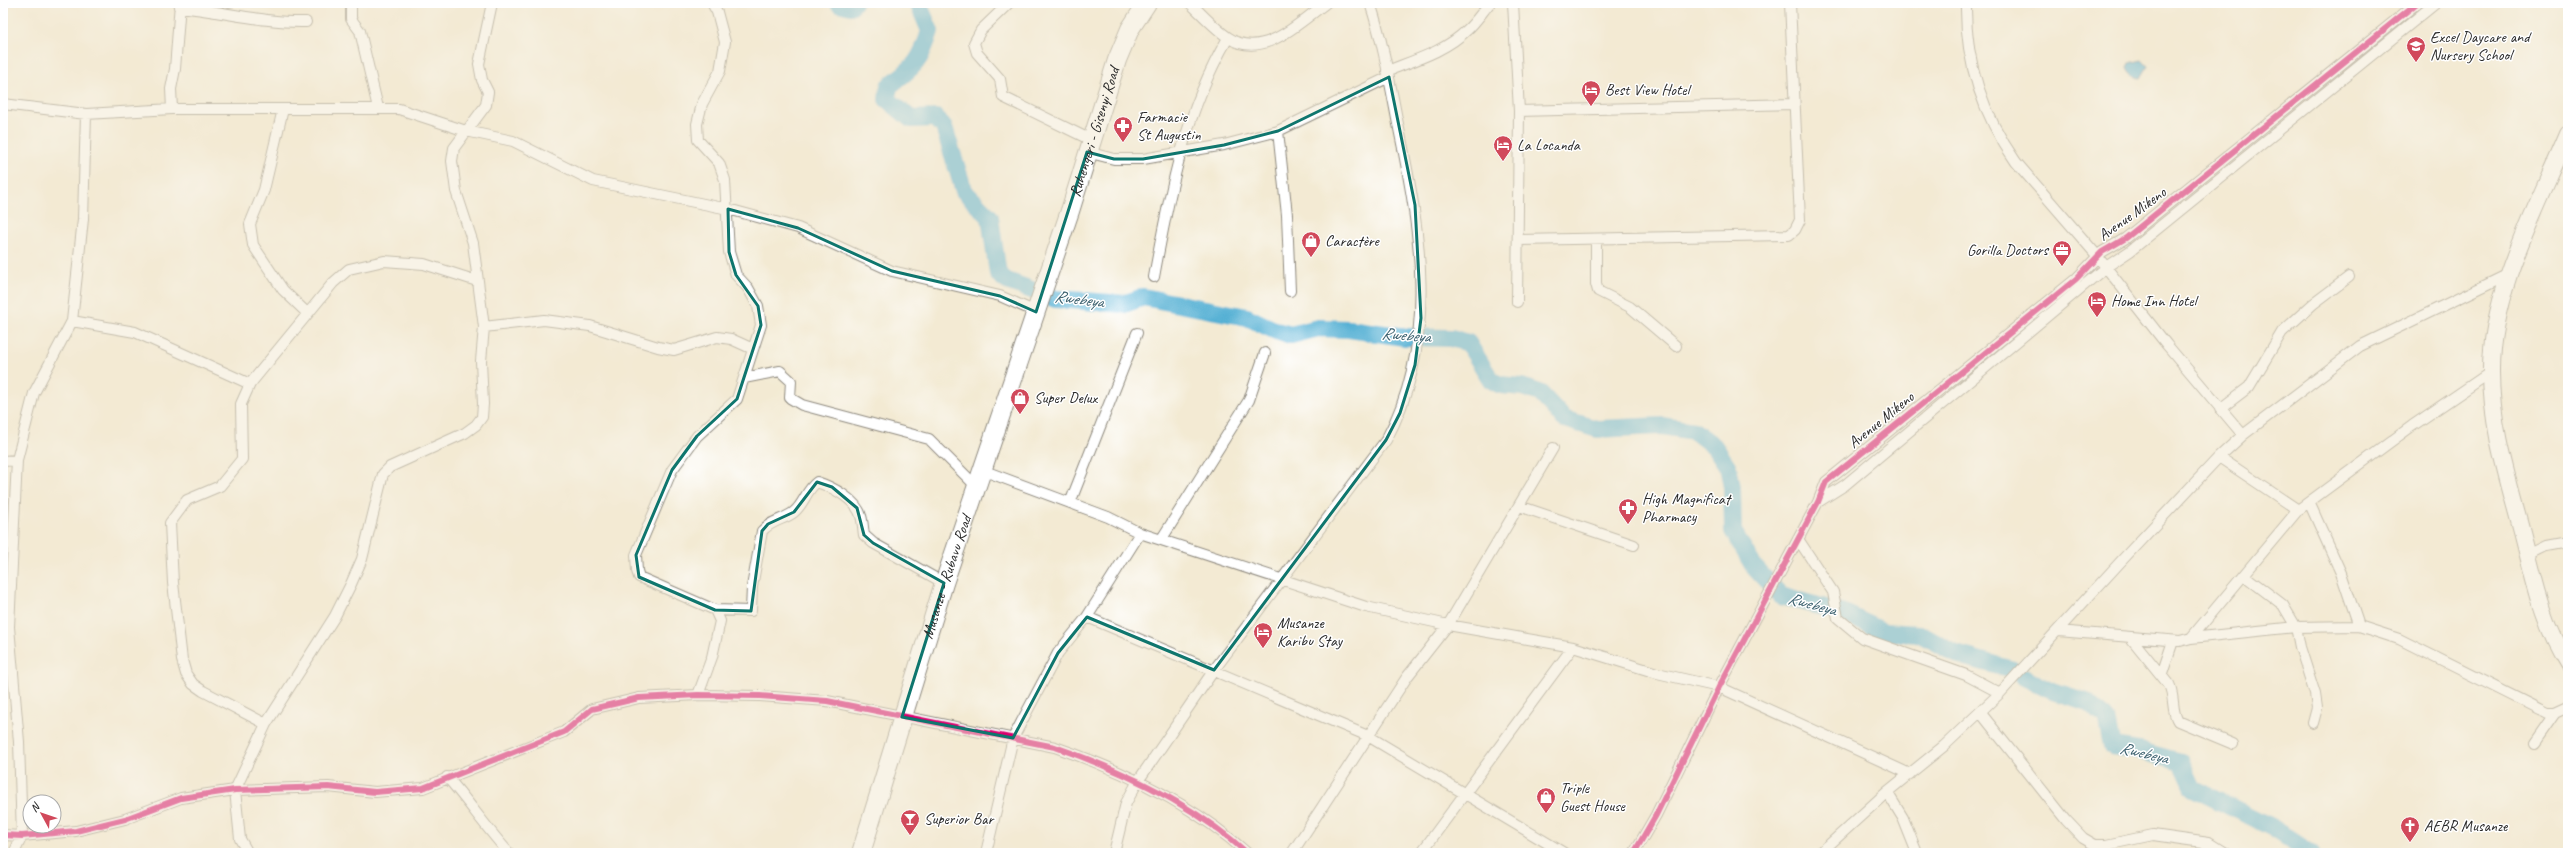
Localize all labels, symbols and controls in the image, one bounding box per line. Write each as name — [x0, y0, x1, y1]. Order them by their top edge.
place label: Excel Daycare and Nursery School — [2430, 27, 2532, 65]
school or university icon: Excel Daycare and Nursery School — [2405, 35, 2427, 63]
street label: Ruhengeri - Gisenyi Road — [1065, 62, 1125, 199]
hotel icon: Best View Hotel — [1580, 79, 1602, 107]
place label: Best View Hotel — [1605, 80, 1692, 100]
place label: Farmacie St Augustin — [1137, 107, 1201, 145]
pharmacy icon: Farmacie St Augustin — [1112, 115, 1134, 143]
hotel icon: La Locanda — [1492, 134, 1514, 162]
place label: La Locanda — [1517, 135, 1581, 155]
street label: Avenue Mikeno — [2094, 182, 2171, 245]
shop icon: Caractère — [1300, 230, 1322, 258]
place label: Caractère — [1325, 231, 1381, 251]
office icon: Gorilla Doctors — [2051, 239, 2073, 267]
place label: Gorilla Doctors — [1967, 240, 2050, 260]
water label: Rwebeya — [1053, 286, 1107, 313]
hotel icon: Home Inn Hotel — [2086, 290, 2108, 318]
place label: Home Inn Hotel — [2111, 291, 2200, 311]
water label: Rwebeya — [1381, 323, 1433, 347]
street label: Avenue Mikeno — [1844, 386, 1919, 453]
shop icon: Super Delux — [1009, 387, 1031, 415]
place label: Super Delux — [1034, 388, 1098, 408]
place label: High Magnificat Pharmacy — [1642, 489, 1733, 527]
pharmacy icon: High Magnificat Pharmacy — [1617, 497, 1639, 525]
street label: Musanze - Rubavu Road — [917, 510, 977, 641]
water label: Rwebeya — [1786, 588, 1840, 621]
place label: Musanze Karibu Stay — [1277, 613, 1344, 651]
hotel icon: Musanze Karibu Stay — [1252, 621, 1274, 649]
water label: Rwebeya — [2118, 737, 2172, 769]
place label: Triple Guest House — [1560, 778, 1627, 816]
shop icon: Triple Guest House — [1535, 786, 1557, 814]
north arrow — [22, 794, 62, 834]
text: N — [27, 799, 43, 815]
bar icon: Superior Bar — [899, 808, 921, 836]
place label: Superior Bar — [924, 809, 995, 829]
church icon: AEBR Musanze — [2399, 815, 2421, 843]
place label: AEBR Musanze — [2424, 816, 2509, 836]

